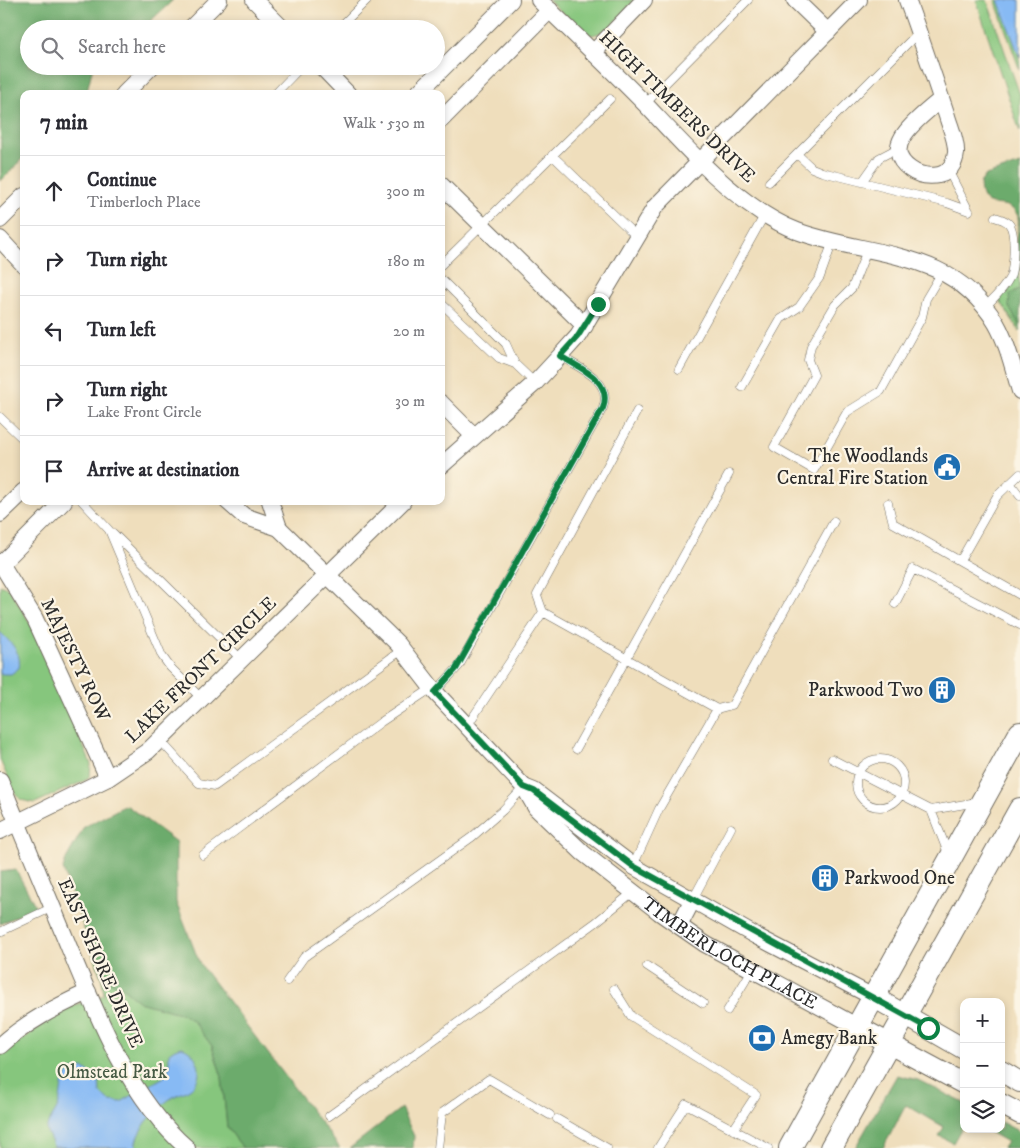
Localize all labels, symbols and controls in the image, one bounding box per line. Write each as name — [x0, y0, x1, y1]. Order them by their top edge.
search box — [20, 20, 445, 75]
street label: HIGH TIMBERS DRIVE — [594, 26, 760, 188]
icon: search — [38, 34, 66, 62]
text: Search here — [78, 36, 166, 59]
text: 7 min — [40, 110, 88, 136]
text: Walk · 530 m — [343, 113, 425, 133]
text: Continue — [87, 169, 157, 192]
icon: ahead — [40, 177, 68, 205]
text: 300 m — [386, 181, 425, 201]
text: Timberloch Place — [87, 192, 201, 212]
icon: right — [40, 247, 68, 275]
text: Turn right — [87, 249, 167, 272]
text: 180 m — [387, 251, 425, 271]
route end — [587, 293, 610, 316]
icon: left — [40, 317, 68, 345]
text: Turn left — [87, 319, 156, 342]
text: 20 m — [393, 321, 425, 341]
text: Turn right — [87, 379, 167, 402]
icon: right — [40, 387, 68, 415]
text: 30 m — [395, 391, 425, 411]
text: Lake Front Circle — [87, 402, 202, 422]
place label: The Woodlands Central Fire Station — [777, 445, 928, 490]
public building icon: The Woodlands Central Fire Station — [932, 452, 962, 482]
icon: arrive — [40, 457, 68, 485]
text: Arrive at destination — [87, 459, 239, 482]
street label: LAKE FRONT CIRCLE — [121, 592, 281, 748]
street label: MAJESTY ROW — [35, 595, 115, 726]
building icon: Parkwood Two — [927, 675, 957, 705]
place label: Parkwood Two — [808, 679, 923, 702]
building icon: Parkwood One — [810, 863, 840, 893]
place label: Parkwood One — [844, 867, 955, 890]
street label: EAST SHORE DRIVE — [52, 875, 148, 1051]
street label: TIMBERLOCH PLACE — [637, 892, 821, 1014]
map controls — [960, 998, 1005, 1133]
button: + — [960, 998, 1005, 1043]
route start — [917, 1017, 940, 1040]
bank icon: Amegy Bank — [747, 1023, 777, 1053]
place label: Amegy Bank — [781, 1027, 878, 1050]
button: − — [960, 1043, 1005, 1088]
park label: Olmstead Park — [57, 1061, 168, 1084]
button: layers — [960, 1088, 1005, 1133]

